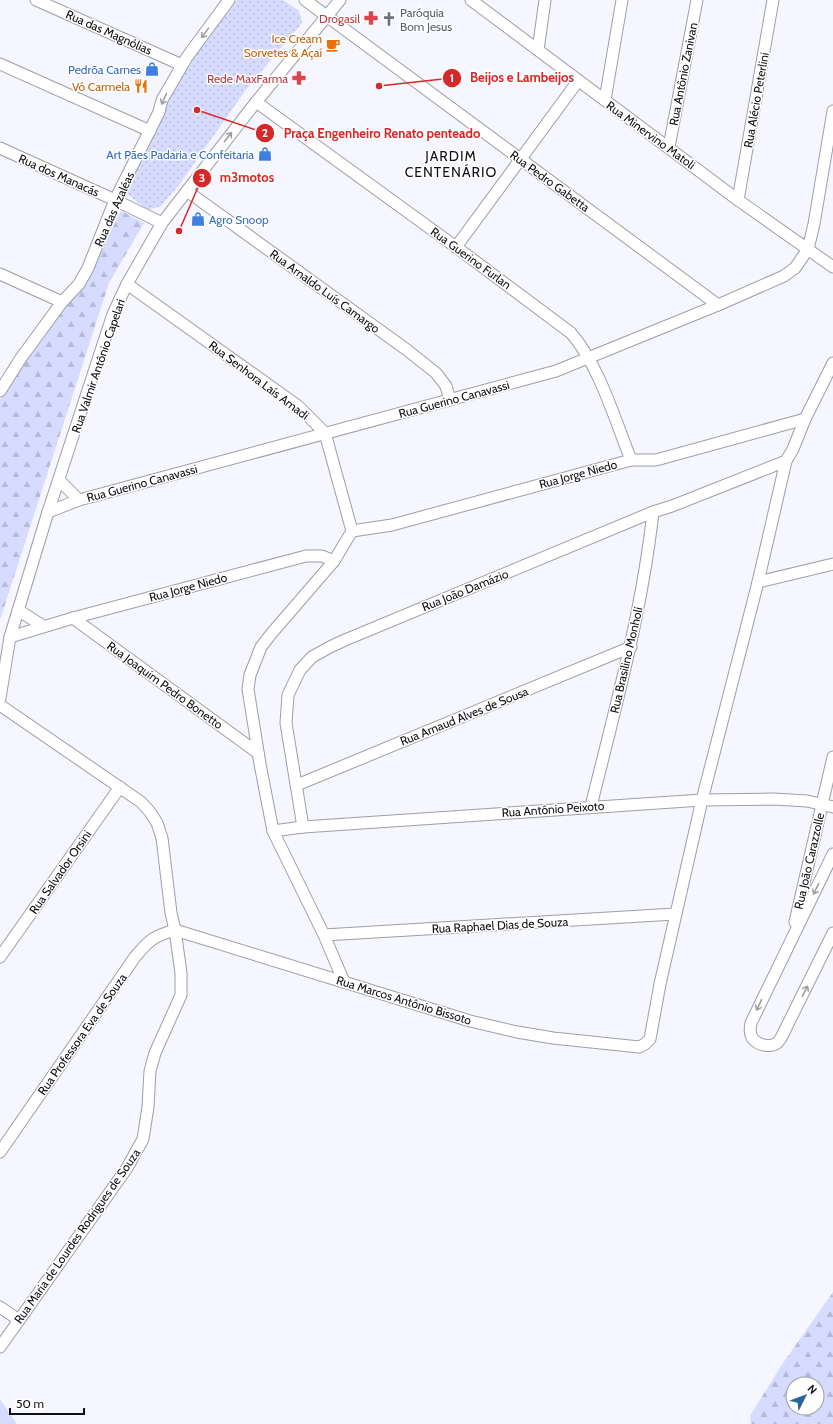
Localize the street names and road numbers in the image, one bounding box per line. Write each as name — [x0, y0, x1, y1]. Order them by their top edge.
street label: Rua das Magnólias — [64, 6, 154, 58]
street label: Rua Antônio Zanivan — [666, 21, 700, 127]
street label: Rua Alécio Peterlini — [740, 51, 772, 149]
street label: Rua Minervino Matoli — [604, 98, 698, 172]
street label: Rua Pedro Gabetta — [507, 147, 593, 215]
street label: Rua dos Manacás — [16, 150, 102, 200]
street label: Rua das Azaléas — [91, 169, 137, 249]
street label: Rua Guerino Furlan — [428, 224, 514, 292]
street label: Rua Arnaldo Luís Camargo — [267, 246, 383, 336]
street label: Rua Valmir Antônio Capelari — [68, 297, 128, 435]
street label: Rua Senhora Laís Amadi — [206, 337, 312, 423]
street label: Rua Guerino Canavassi — [397, 377, 511, 421]
street label: Rua Jorge Niedo — [537, 456, 619, 492]
street label: Rua Guerino Canavassi — [85, 461, 199, 505]
street label: Rua João Damázio — [420, 566, 511, 614]
street label: Rua Jorge Niedo — [147, 569, 229, 605]
street label: Rua Brasilino Monholi — [606, 605, 646, 715]
street label: Rua Joaquim Pedro Bonetto — [104, 638, 226, 732]
street label: Rua Arnaud Alves de Sousa — [398, 683, 531, 749]
street label: Rua Antônio Peixoto — [501, 798, 605, 820]
street label: Rua João Carazzolle — [791, 811, 827, 911]
street label: Rua Salvador Orsini — [26, 827, 94, 917]
street label: Rua Raphael Dias de Souza — [431, 914, 569, 936]
street label: Rua Professora Eva de Souza — [34, 970, 130, 1098]
street label: Rua Marcos Antônio Bissoto — [335, 972, 474, 1028]
street label: Rua Maria de Lourdes Rodrigues de Souza — [11, 1146, 143, 1326]

